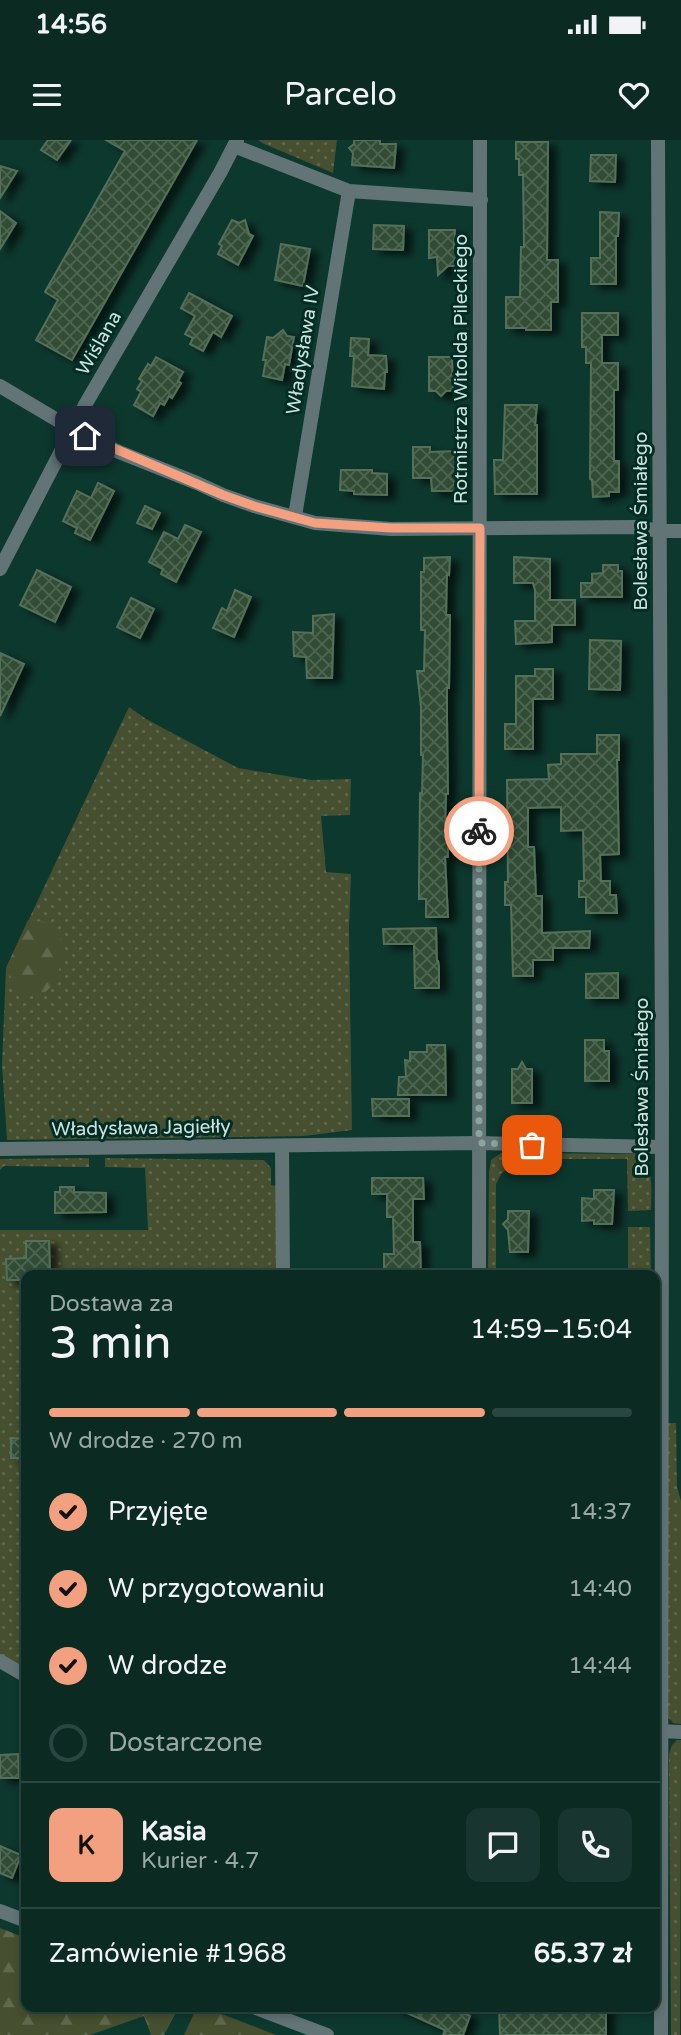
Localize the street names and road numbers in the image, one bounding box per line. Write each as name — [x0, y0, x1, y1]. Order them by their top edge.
street label: Rotmistrza Witolda Pileckiego — [450, 234, 472, 504]
street label: Władysława IV — [282, 284, 324, 416]
street label: Wiślana — [72, 307, 126, 379]
street label: Bolesława Śmiałego — [629, 432, 652, 610]
street label: Bolesława Śmiałego — [630, 998, 653, 1176]
street label: Władysława Jagiełły — [51, 1115, 231, 1141]

